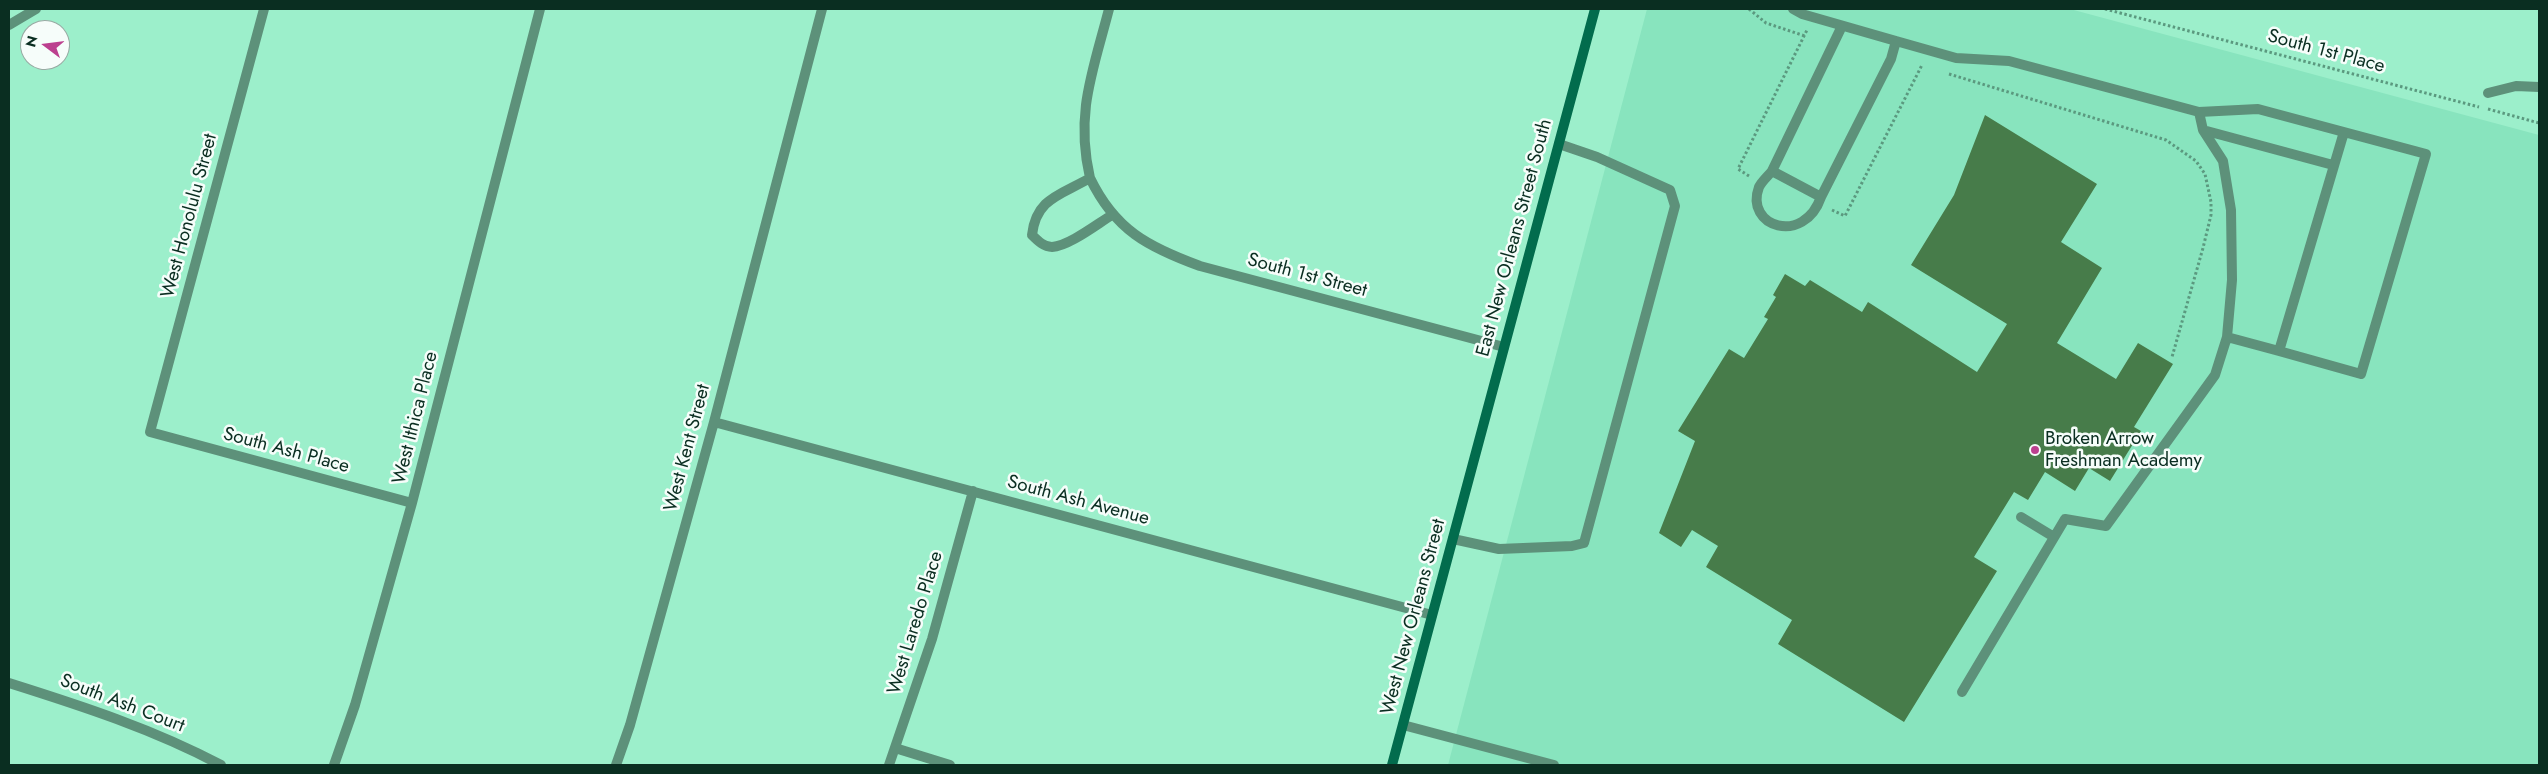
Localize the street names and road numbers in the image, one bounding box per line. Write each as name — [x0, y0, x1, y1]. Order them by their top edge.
street label: South 1st Place — [2265, 25, 2387, 79]
street label: East New Orleans Street South — [1472, 117, 1558, 359]
street label: West Honolulu Street — [157, 131, 223, 301]
street label: South 1st Street — [1245, 249, 1369, 303]
street label: West Ithica Place — [389, 349, 443, 487]
street label: West Kent Street — [660, 382, 716, 514]
street label: South Ash Place — [220, 423, 352, 479]
street label: South Ash Avenue — [1005, 471, 1151, 531]
street label: West New Orleans Street — [1377, 517, 1451, 717]
street label: West Laredo Place — [883, 549, 949, 697]
street label: South Ash Court — [57, 670, 187, 738]

